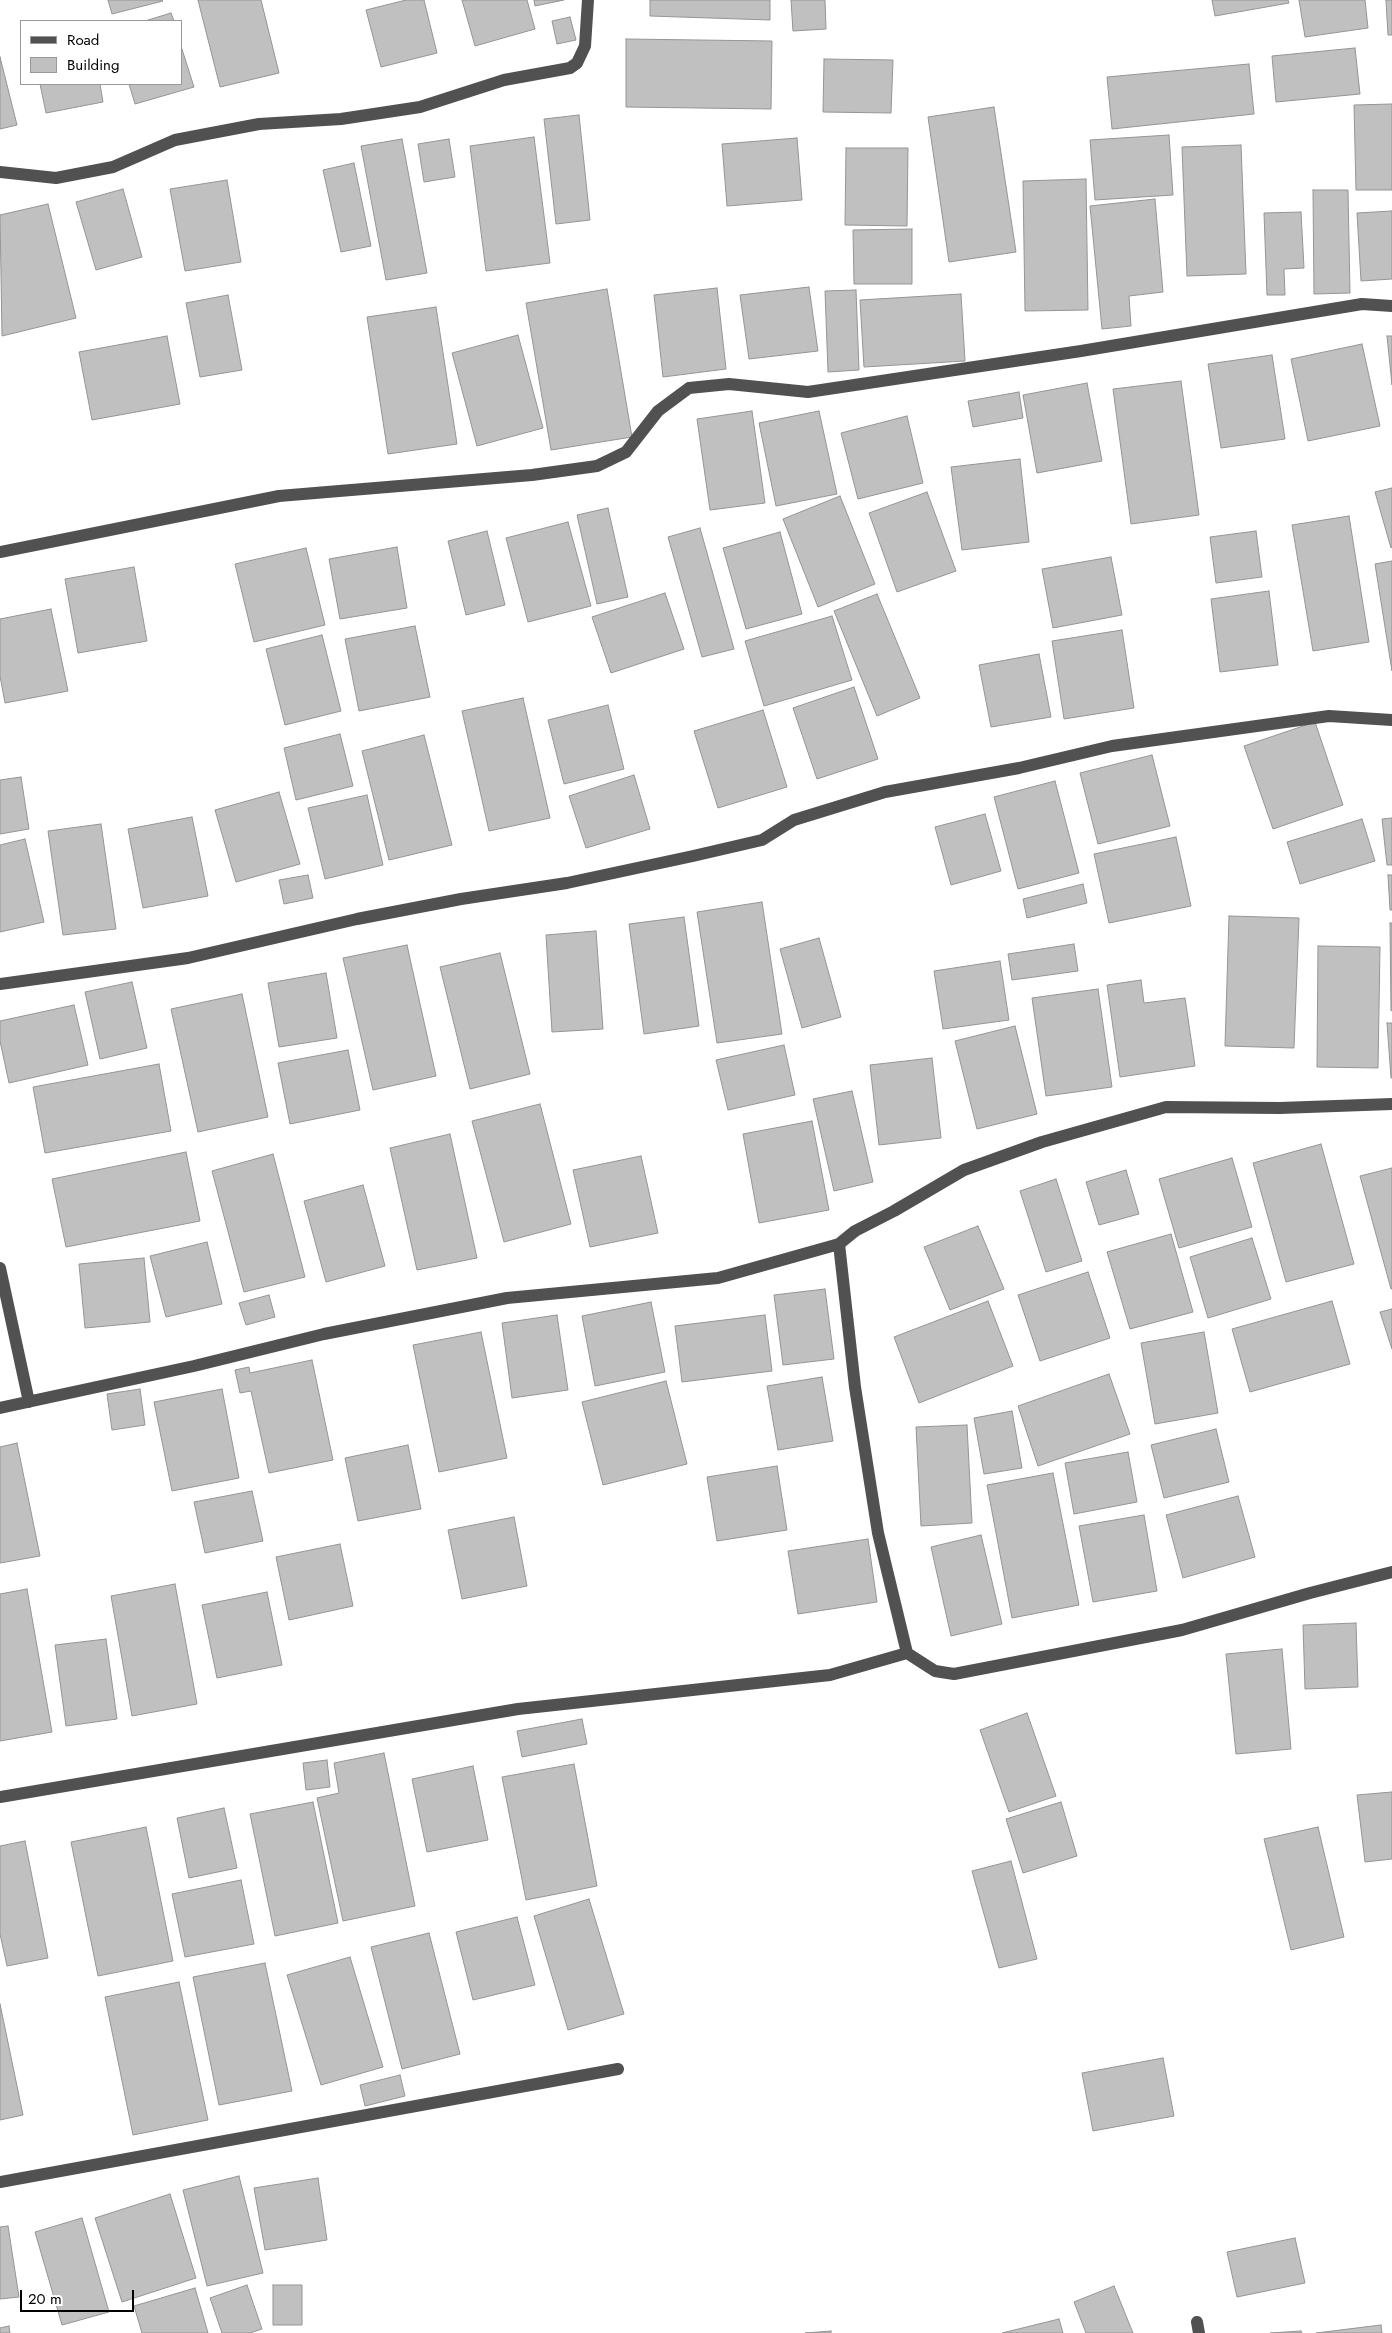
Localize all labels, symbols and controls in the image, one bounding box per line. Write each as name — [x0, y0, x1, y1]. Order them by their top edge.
legend — [20, 20, 182, 85]
text: Road — [67, 29, 99, 51]
text: Building — [67, 54, 119, 76]
scale bar — [22, 2280, 136, 2312]
text: 20 m — [28, 2288, 62, 2310]

